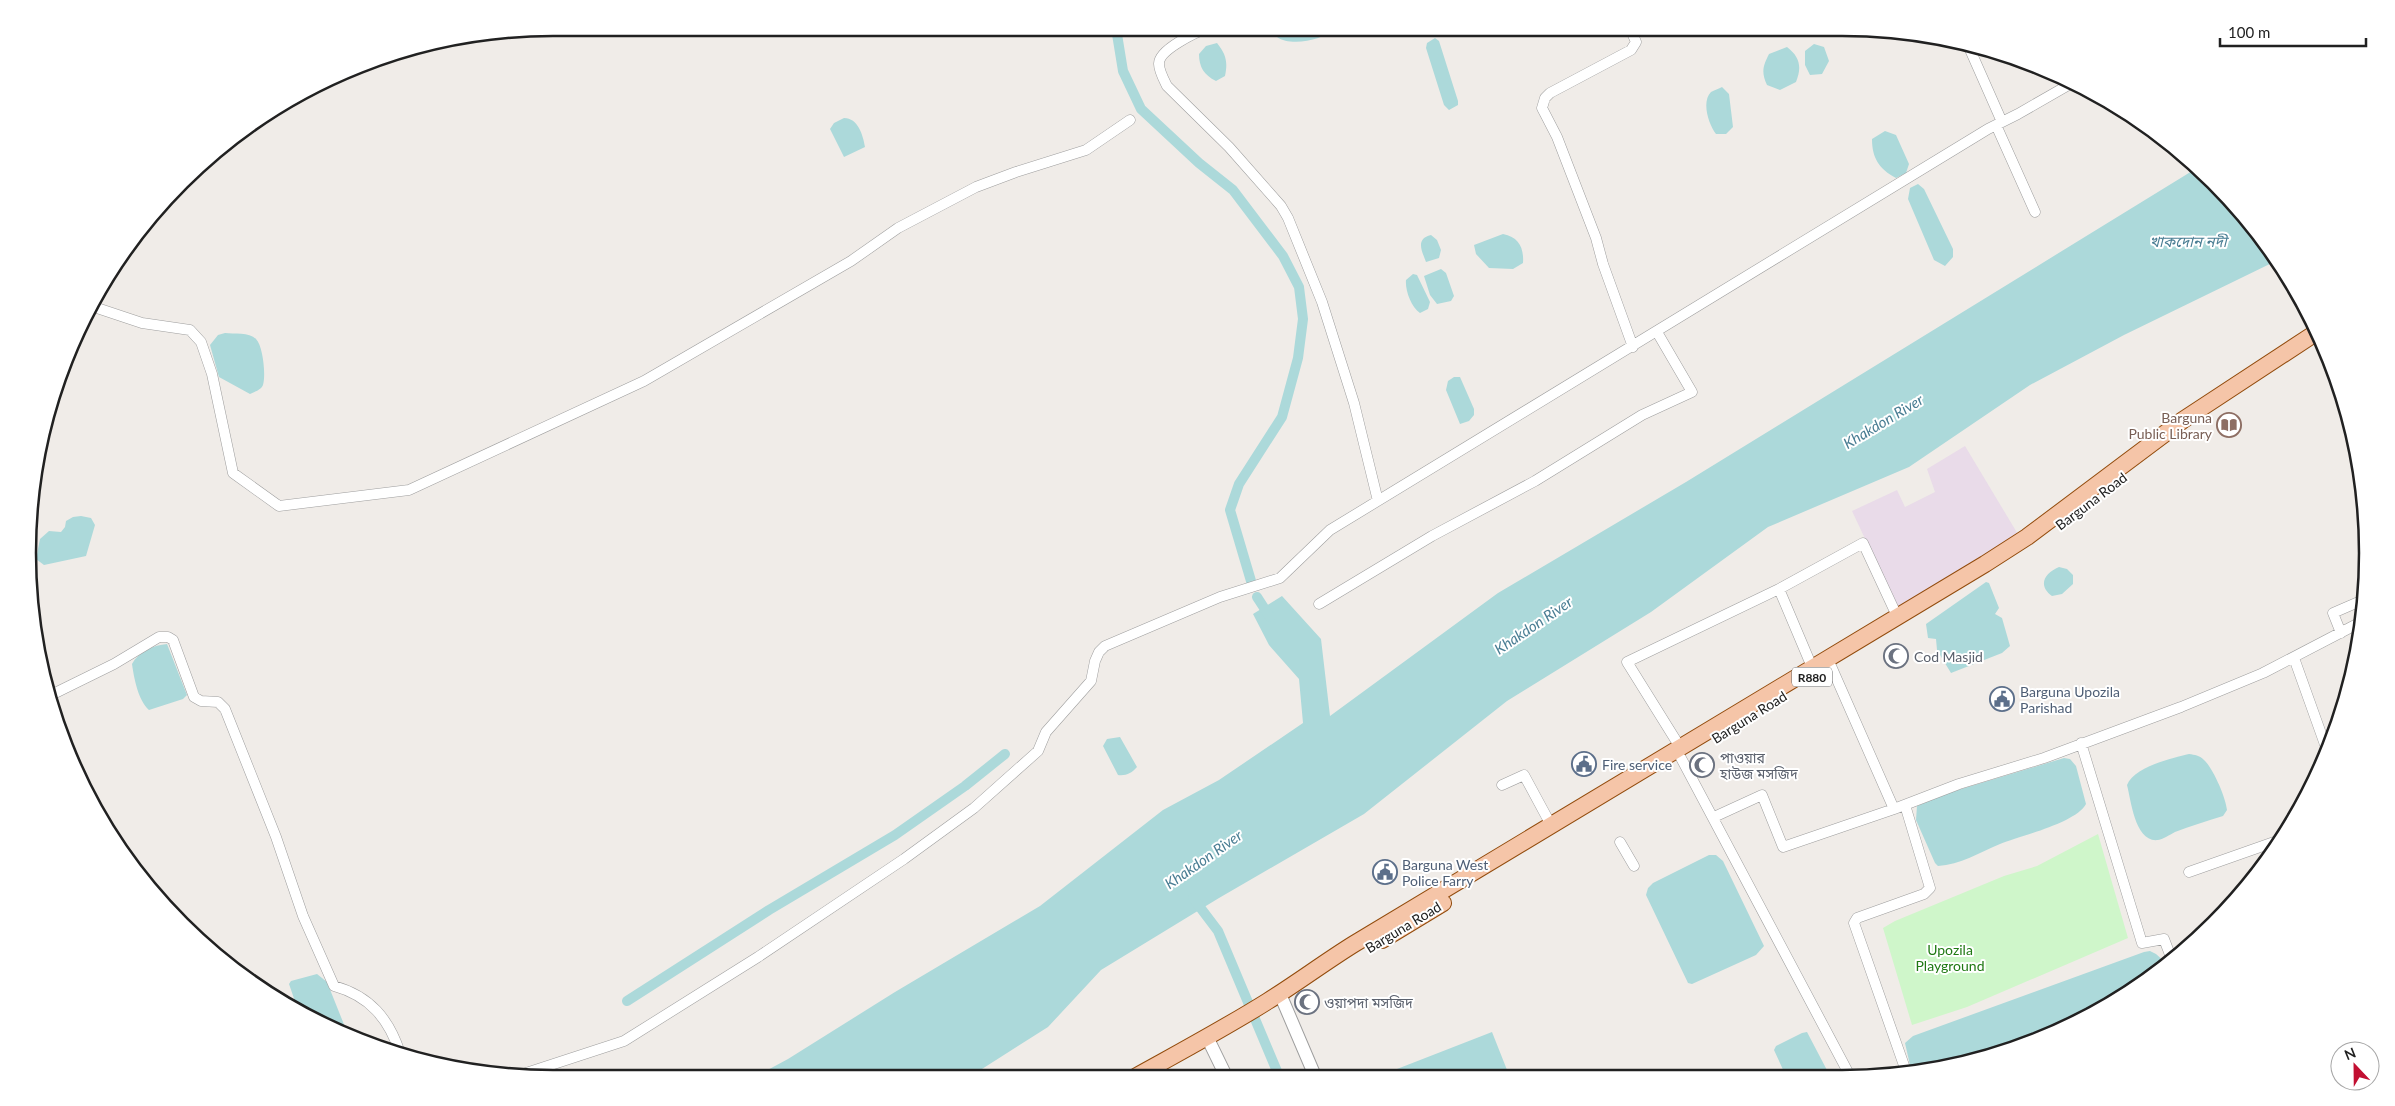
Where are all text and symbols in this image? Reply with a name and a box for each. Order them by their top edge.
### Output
scale bar [2220,15,2366,47]
text: 100 m [2228,23,2270,41]
water label: খাকদোন নদী [2149,232,2230,250]
water label: Khakdon River [1840,390,1927,452]
place label: Barguna Public Library [2128,409,2213,442]
library icon: Barguna Public Library [2216,412,2242,438]
street label: Barguna Road [2052,469,2130,533]
water label: Khakdon River [1491,592,1576,658]
mosque icon: Cod Masjid [1883,643,1909,669]
place label: Cod Masjid [1914,648,1983,665]
road number: R880 [1792,668,1832,686]
place label: Barguna Upozila Parishad [2020,683,2120,716]
public building icon: Barguna Upozila Parishad [1989,686,2015,712]
street label: Barguna Road [1708,687,1790,747]
place label: পাওয়ার হাউজ মসজিদ [1719,749,1798,782]
public building icon: Fire service [1571,751,1597,777]
mosque icon: পাওয়ার হাউজ মসজিদ [1689,752,1715,778]
place label: Fire service [1602,756,1672,773]
water label: Khakdon River [1161,825,1246,892]
place label: Barguna West Police Farry [1402,856,1488,889]
public building icon: Barguna West Police Farry [1372,859,1398,885]
street label: Barguna Road [1362,898,1444,956]
park label: Upozila Playground [1915,941,1985,974]
mosque icon: ওয়াপদা মসজিদ [1294,989,1320,1015]
place label: ওয়াপদা মসজিদ [1324,994,1413,1011]
north arrow [2330,1041,2380,1091]
text: N [2342,1044,2358,1063]

